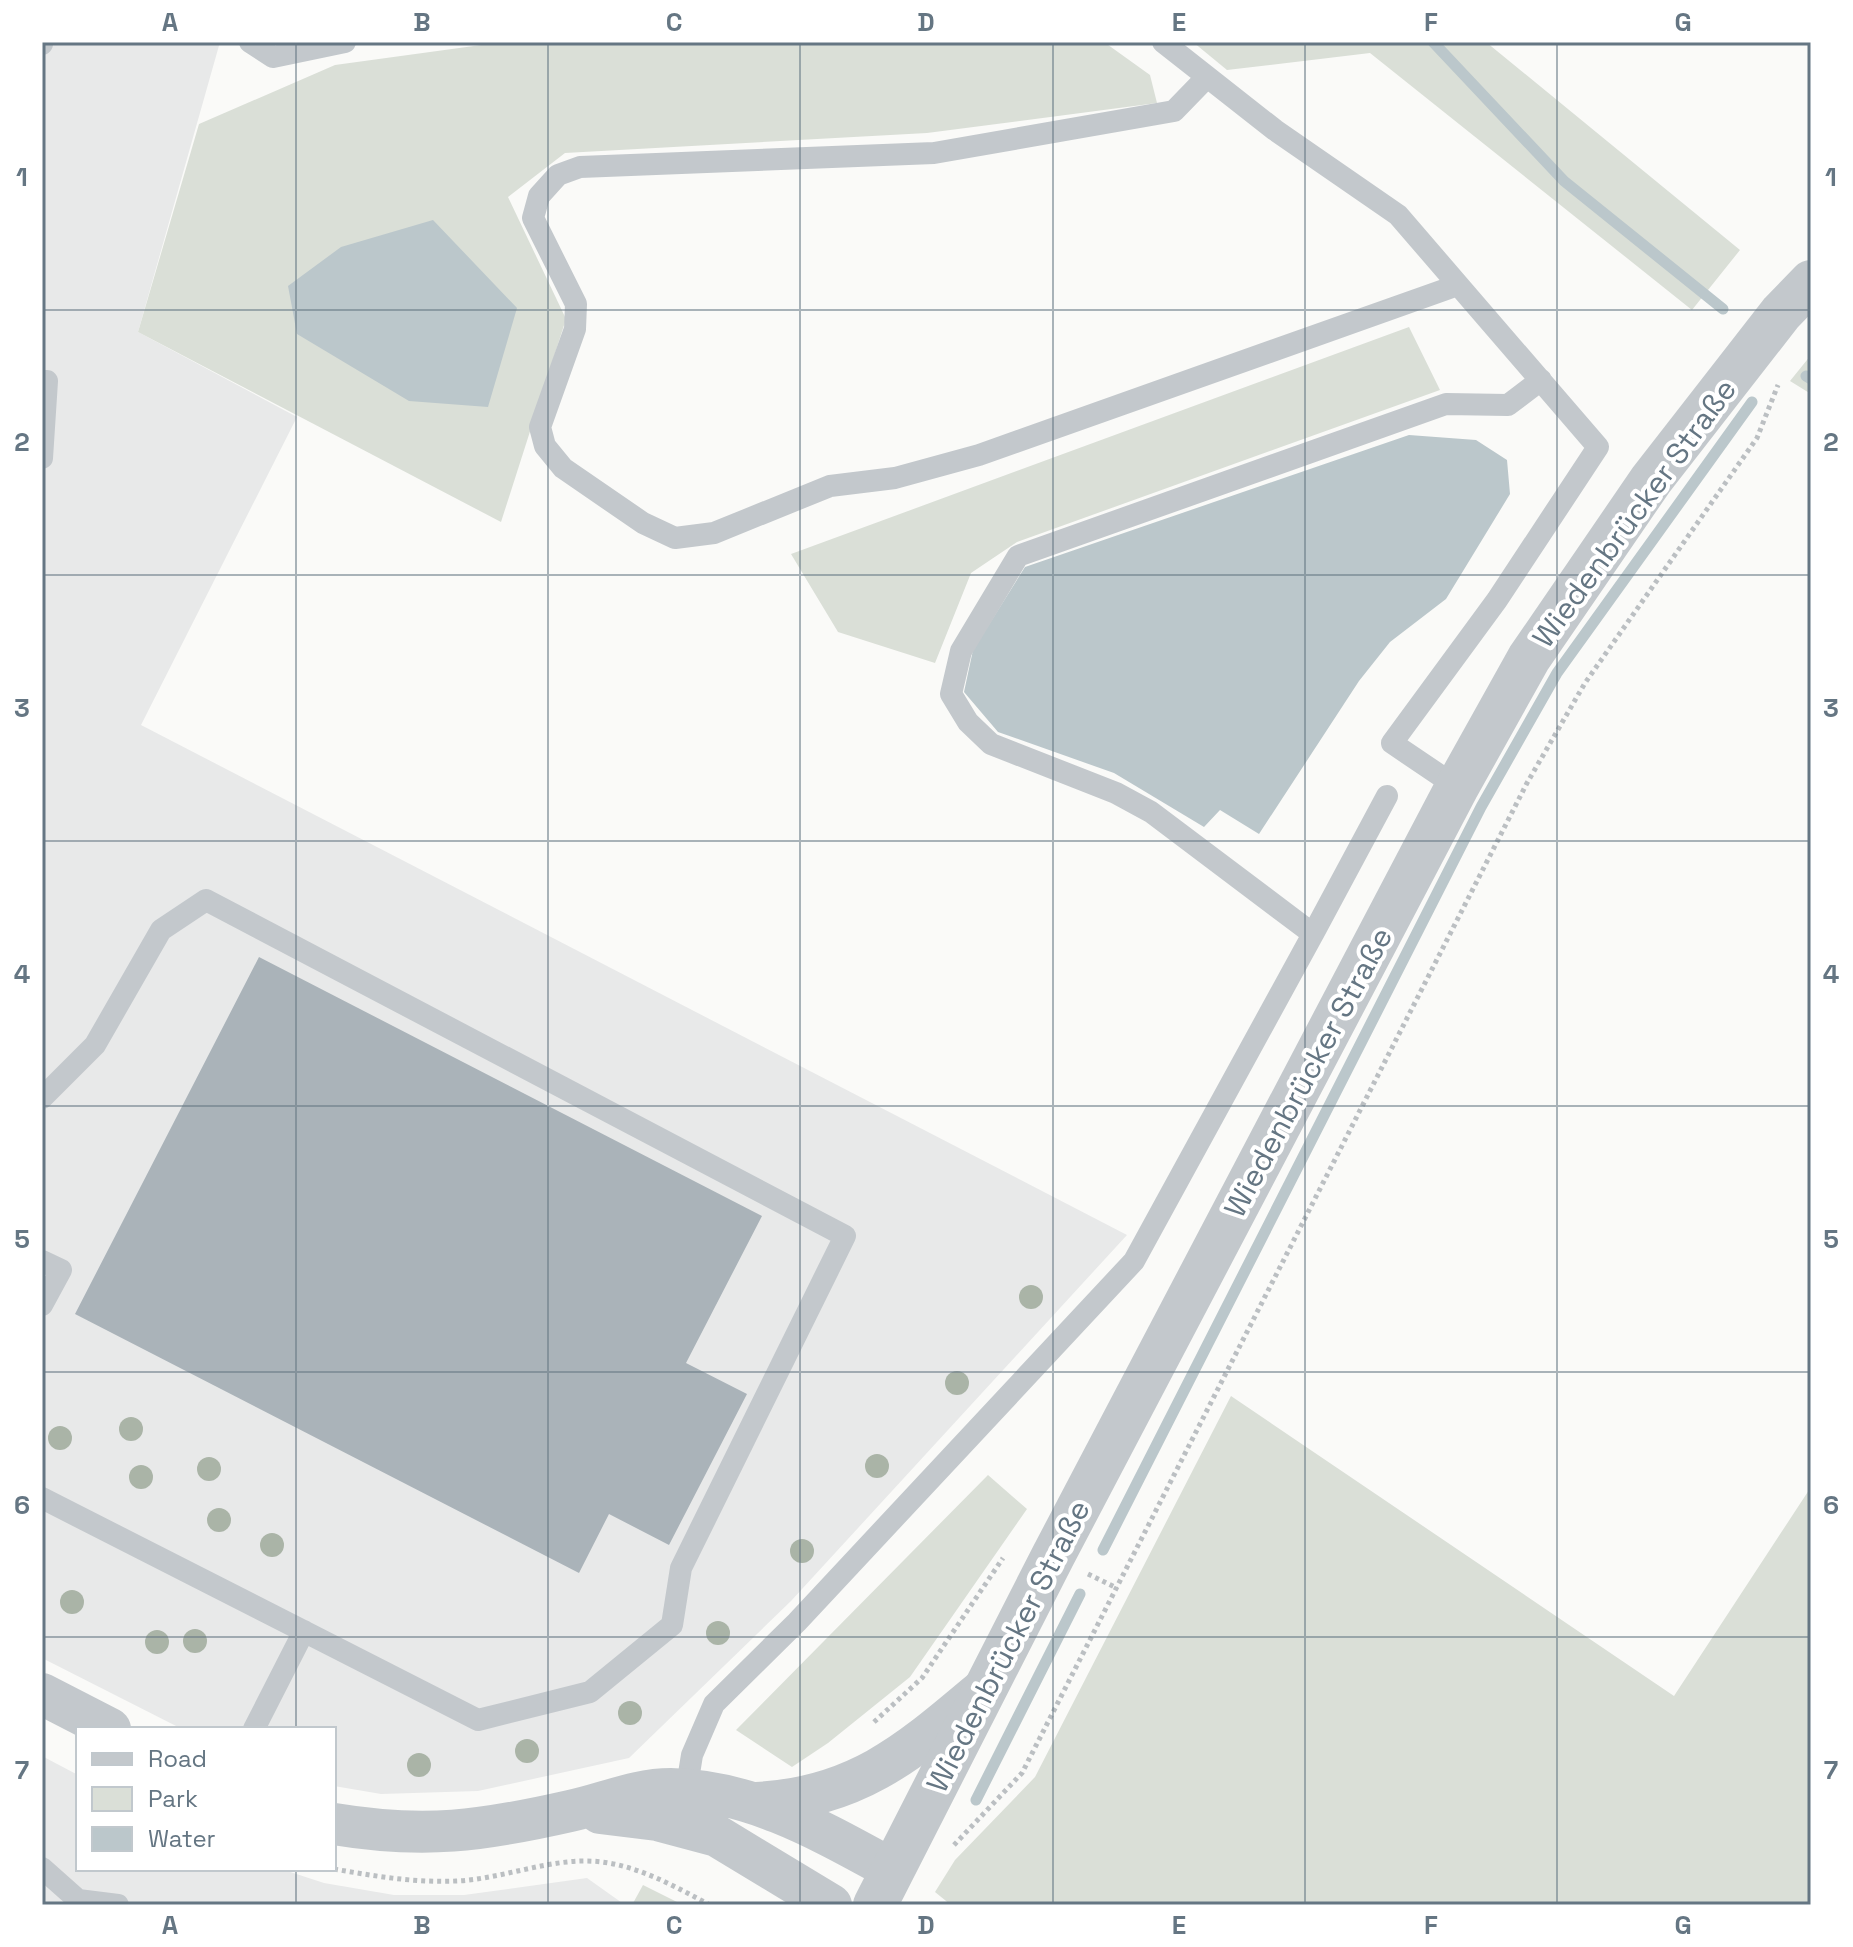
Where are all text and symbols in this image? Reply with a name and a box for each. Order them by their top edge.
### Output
text: A [162,5,179,39]
text: B [413,5,431,39]
text: C [666,5,682,39]
text: D [917,5,935,39]
text: E [1172,5,1186,39]
text: F [1424,5,1438,39]
text: G [1674,5,1692,39]
text: 1 [16,160,28,194]
text: 1 [1825,160,1837,194]
street label: Wiedenbrücker Straße [1523,371,1745,655]
text: 2 [14,425,30,459]
text: 2 [1823,425,1839,459]
text: 3 [14,691,30,725]
text: 3 [1823,691,1839,725]
street label: Wiedenbrücker Straße [1215,920,1401,1224]
text: 4 [14,957,30,991]
text: 4 [1823,957,1839,991]
text: 5 [14,1222,30,1256]
text: 5 [1823,1222,1839,1256]
text: 6 [14,1488,30,1522]
text: 6 [1823,1488,1839,1522]
street label: Wiedenbrücker Straße [917,1493,1099,1799]
legend [76,1727,336,1871]
text: Road [148,1743,207,1774]
text: 7 [15,1753,29,1787]
text: 7 [1824,1753,1838,1787]
text: Park [148,1783,198,1814]
text: Water [148,1823,216,1854]
text: A [162,1908,179,1942]
text: B [413,1908,431,1942]
text: C [666,1908,682,1942]
text: D [917,1908,935,1942]
text: E [1172,1908,1186,1942]
text: F [1424,1908,1438,1942]
text: G [1674,1908,1692,1942]

